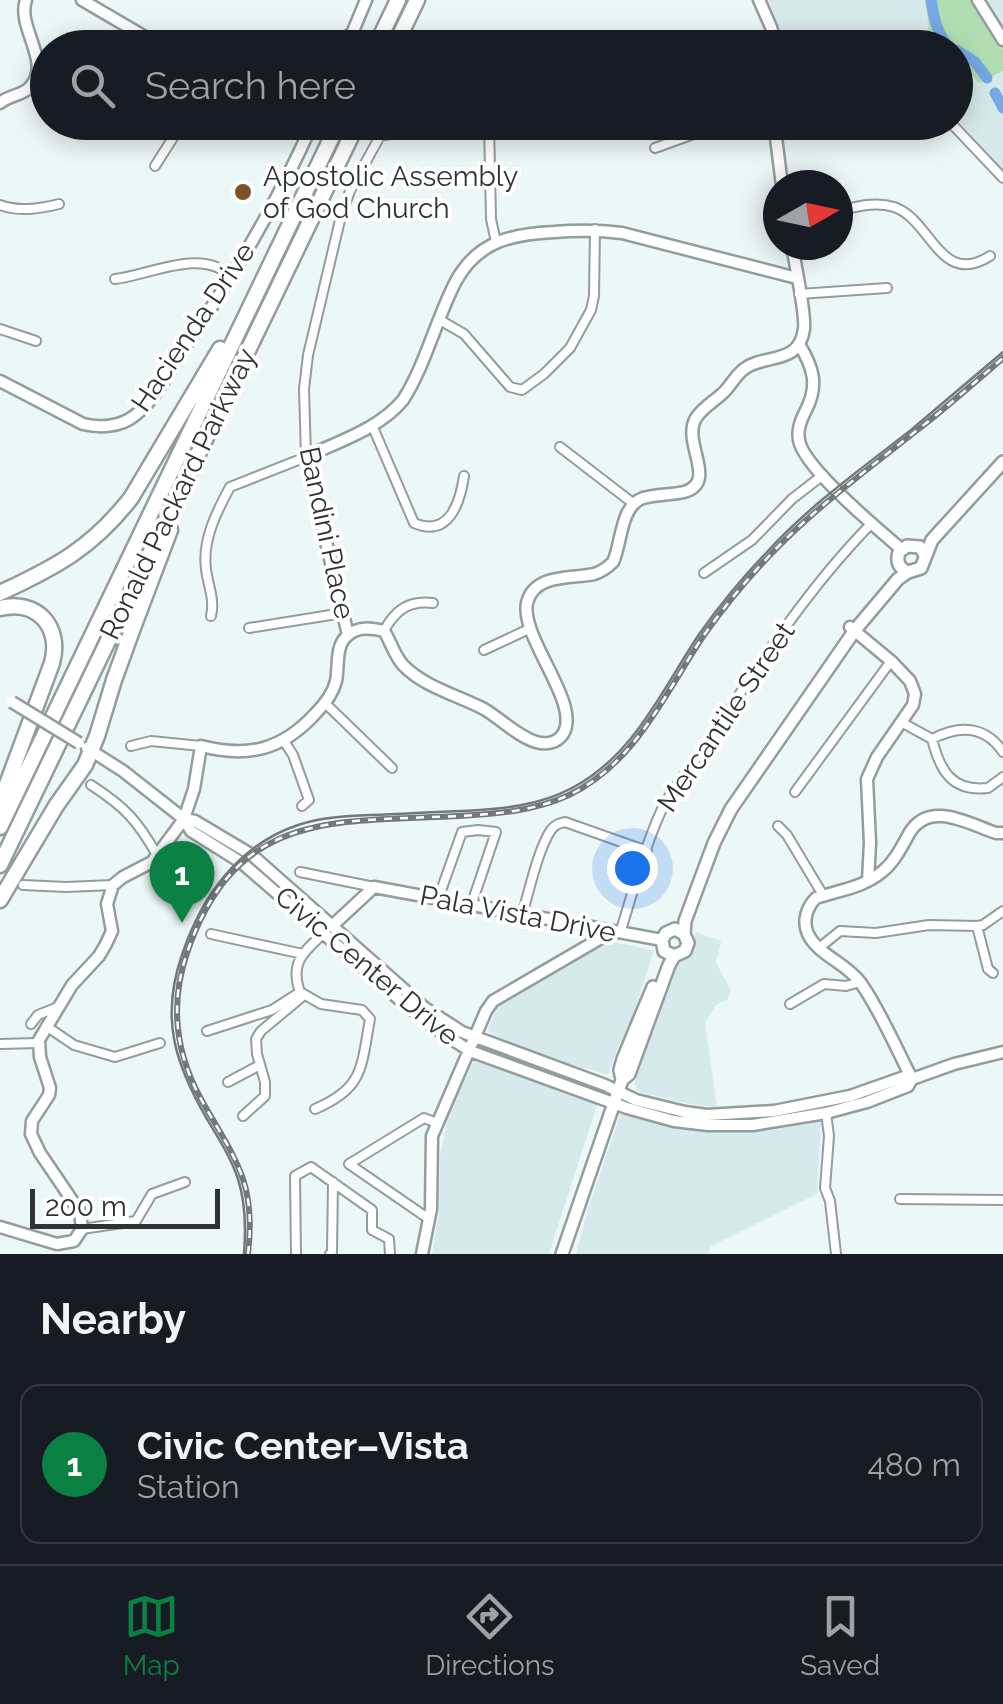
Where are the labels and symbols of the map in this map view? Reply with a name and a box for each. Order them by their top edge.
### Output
place label: Apostolic Assembly of God Church [263,160,518,225]
north arrow [763,170,853,260]
marker: Apostolic Assembly of God Church [232,181,254,203]
street label: Hacienda Drive [124,236,262,418]
street label: Ronald Packard Parkway [93,343,263,645]
street label: Bandini Place [293,444,361,622]
street label: Mercantile Street [650,616,802,818]
pin: 1 [150,840,214,923]
your location [607,843,658,894]
street label: Pala Vista Drive [417,879,619,949]
street label: Civic Center Drive [269,880,465,1052]
scale bar [30,1184,220,1228]

